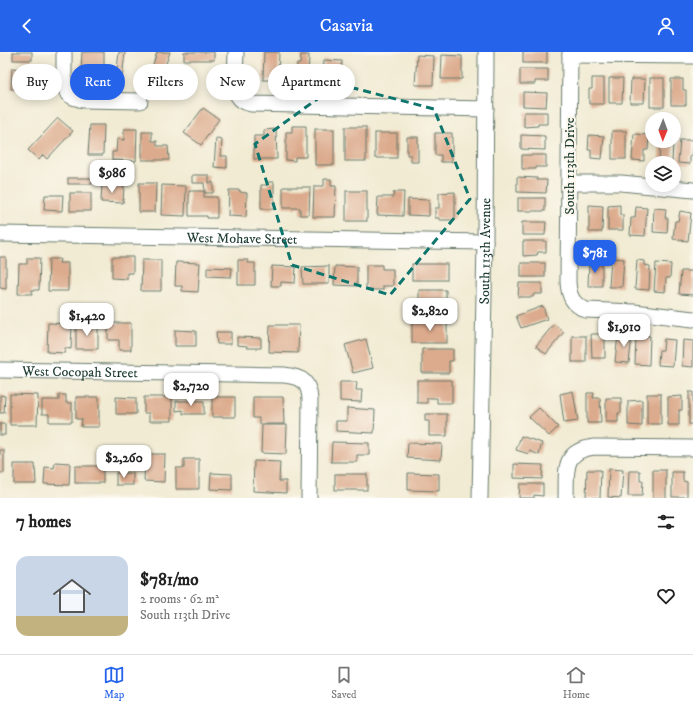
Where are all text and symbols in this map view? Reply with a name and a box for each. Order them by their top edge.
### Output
icon: back [16,15,38,37]
text: Casavia [320,15,373,37]
icon: person [655,15,677,37]
chip: Buy [12,64,62,100]
chip: Rent [70,64,125,100]
chip: Filters [133,64,198,100]
chip: New [206,64,260,100]
chip: Apartment [268,64,355,100]
north arrow [645,112,681,148]
map controls [645,112,681,192]
street label: South 113th Drive [561,117,579,215]
button: layers [645,156,681,192]
pin: $986 [88,160,136,194]
text: $986 [99,165,125,181]
street label: South 113th Avenue [476,198,495,304]
street label: West Mohave Street [185,229,298,249]
pin: $781 [571,240,619,274]
text: $781 [582,245,608,261]
pin: $2,820 [397,298,463,332]
pin: $1,420 [54,303,120,337]
text: $2,820 [411,303,449,319]
text: $1,420 [69,308,105,324]
pin: $1,910 [591,314,657,348]
text: $1,910 [607,319,641,335]
street label: West Cocopah Street [21,362,138,382]
pin: $2,720 [158,373,224,407]
text: $2,720 [173,378,209,394]
pin: $2,260 [91,445,157,479]
text: $2,260 [105,450,143,466]
text: 7 homes [16,511,71,533]
icon: filters [655,511,677,533]
text: $781/mo [140,569,199,591]
icon: home [48,572,96,620]
icon: heart [655,585,677,607]
text: 2 rooms · 62 m² [140,591,219,607]
text: South 113th Drive [140,607,230,623]
tab: Map [103,664,125,702]
tab: Saved [331,664,357,702]
tab: Home [563,664,590,702]

